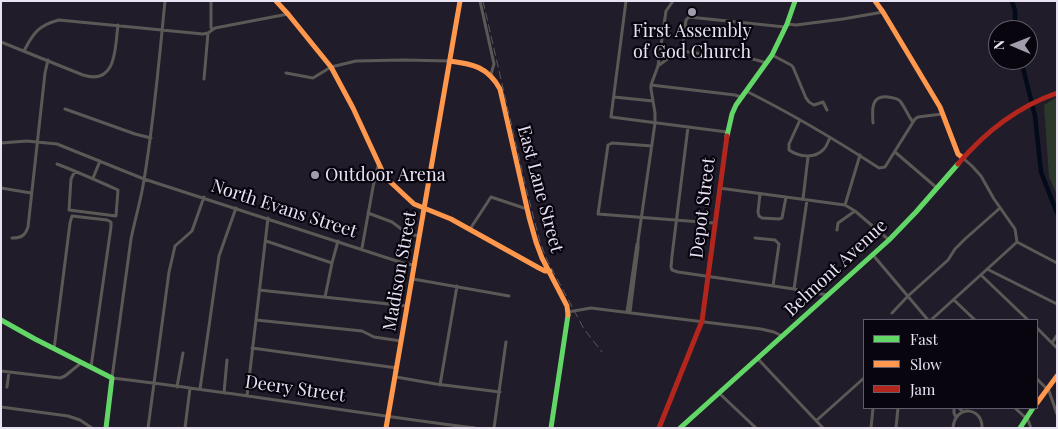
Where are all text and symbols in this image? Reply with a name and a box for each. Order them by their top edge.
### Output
marker: First Assembly of God Church [686,6,698,18]
place label: First Assembly of God Church [632,20,752,62]
north arrow [988,20,1038,70]
text: N [989,40,1008,50]
street label: East Lane Street [513,123,567,255]
street label: Depot Street [686,156,720,260]
place label: Outdoor Arena [325,164,446,186]
marker: Outdoor Arena [309,169,321,181]
street label: North Evans Street [208,175,360,243]
street label: Madison Street [379,209,421,333]
street label: Belmont Avenue [780,215,892,321]
legend [863,319,1038,409]
text: Fast [910,329,938,349]
text: Slow [910,354,942,374]
street label: Deery Street [243,371,347,407]
text: Jam [910,379,935,399]

